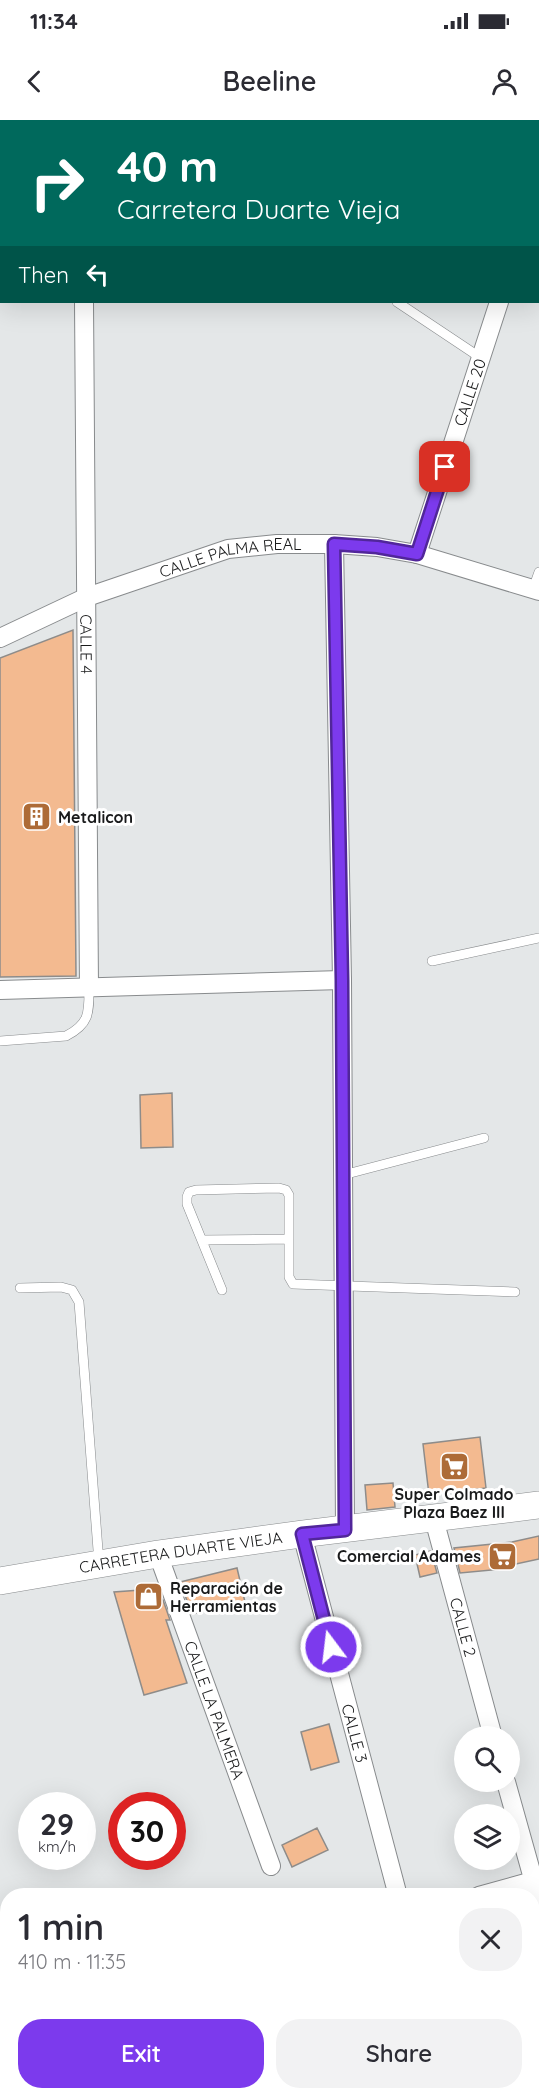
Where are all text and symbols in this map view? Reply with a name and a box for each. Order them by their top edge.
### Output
text: 11:34 [30,7,78,35]
text: Beeline [223,64,316,98]
icon: back [18,65,51,98]
icon: person [488,65,521,98]
text: 40 m [117,140,218,193]
icon: right [18,144,96,222]
text: Carretera Duarte Vieja [117,192,400,226]
icon: left [81,258,114,291]
text: Then [18,261,69,289]
street label: CALLE 20 [449,356,490,429]
pin [419,441,470,492]
icon: arrive [428,450,461,483]
street label: CALLE PALMA REAL [157,534,302,582]
street label: CALLE 4 [76,614,97,674]
building icon: Metalicon [21,801,53,833]
place label: Metalicon [58,807,133,827]
supermarket icon: Super Colmado Plaza Baez III [438,1450,470,1482]
place label: Super Colmado Plaza Baez III [394,1484,514,1522]
street label: CARRETERA DUARTE VIEJA [78,1527,284,1577]
supermarket icon: Comercial Adames [486,1540,518,1572]
place label: Comercial Adames [337,1546,481,1566]
place label: Reparación de Herramientas [170,1578,283,1616]
shop icon: Reparación de Herramientas [133,1581,165,1613]
street label: CALLE 2 [446,1595,481,1659]
position arrow [299,1615,363,1679]
street label: CALLE LA PALMERA [180,1638,249,1782]
street label: CALLE 3 [337,1702,372,1765]
map controls [454,1726,520,1870]
button: search [454,1726,520,1792]
speed limit sign: 30 [108,1792,186,1870]
button: layers [454,1804,520,1870]
text: 29 [40,1805,74,1843]
text: km/h [38,1837,76,1856]
text: 1 min [18,1904,104,1949]
button: close [459,1908,522,1971]
text: 410 m · 11:35 [18,1949,126,1974]
button: Exit [18,2019,264,2088]
button: Share [276,2019,522,2088]

